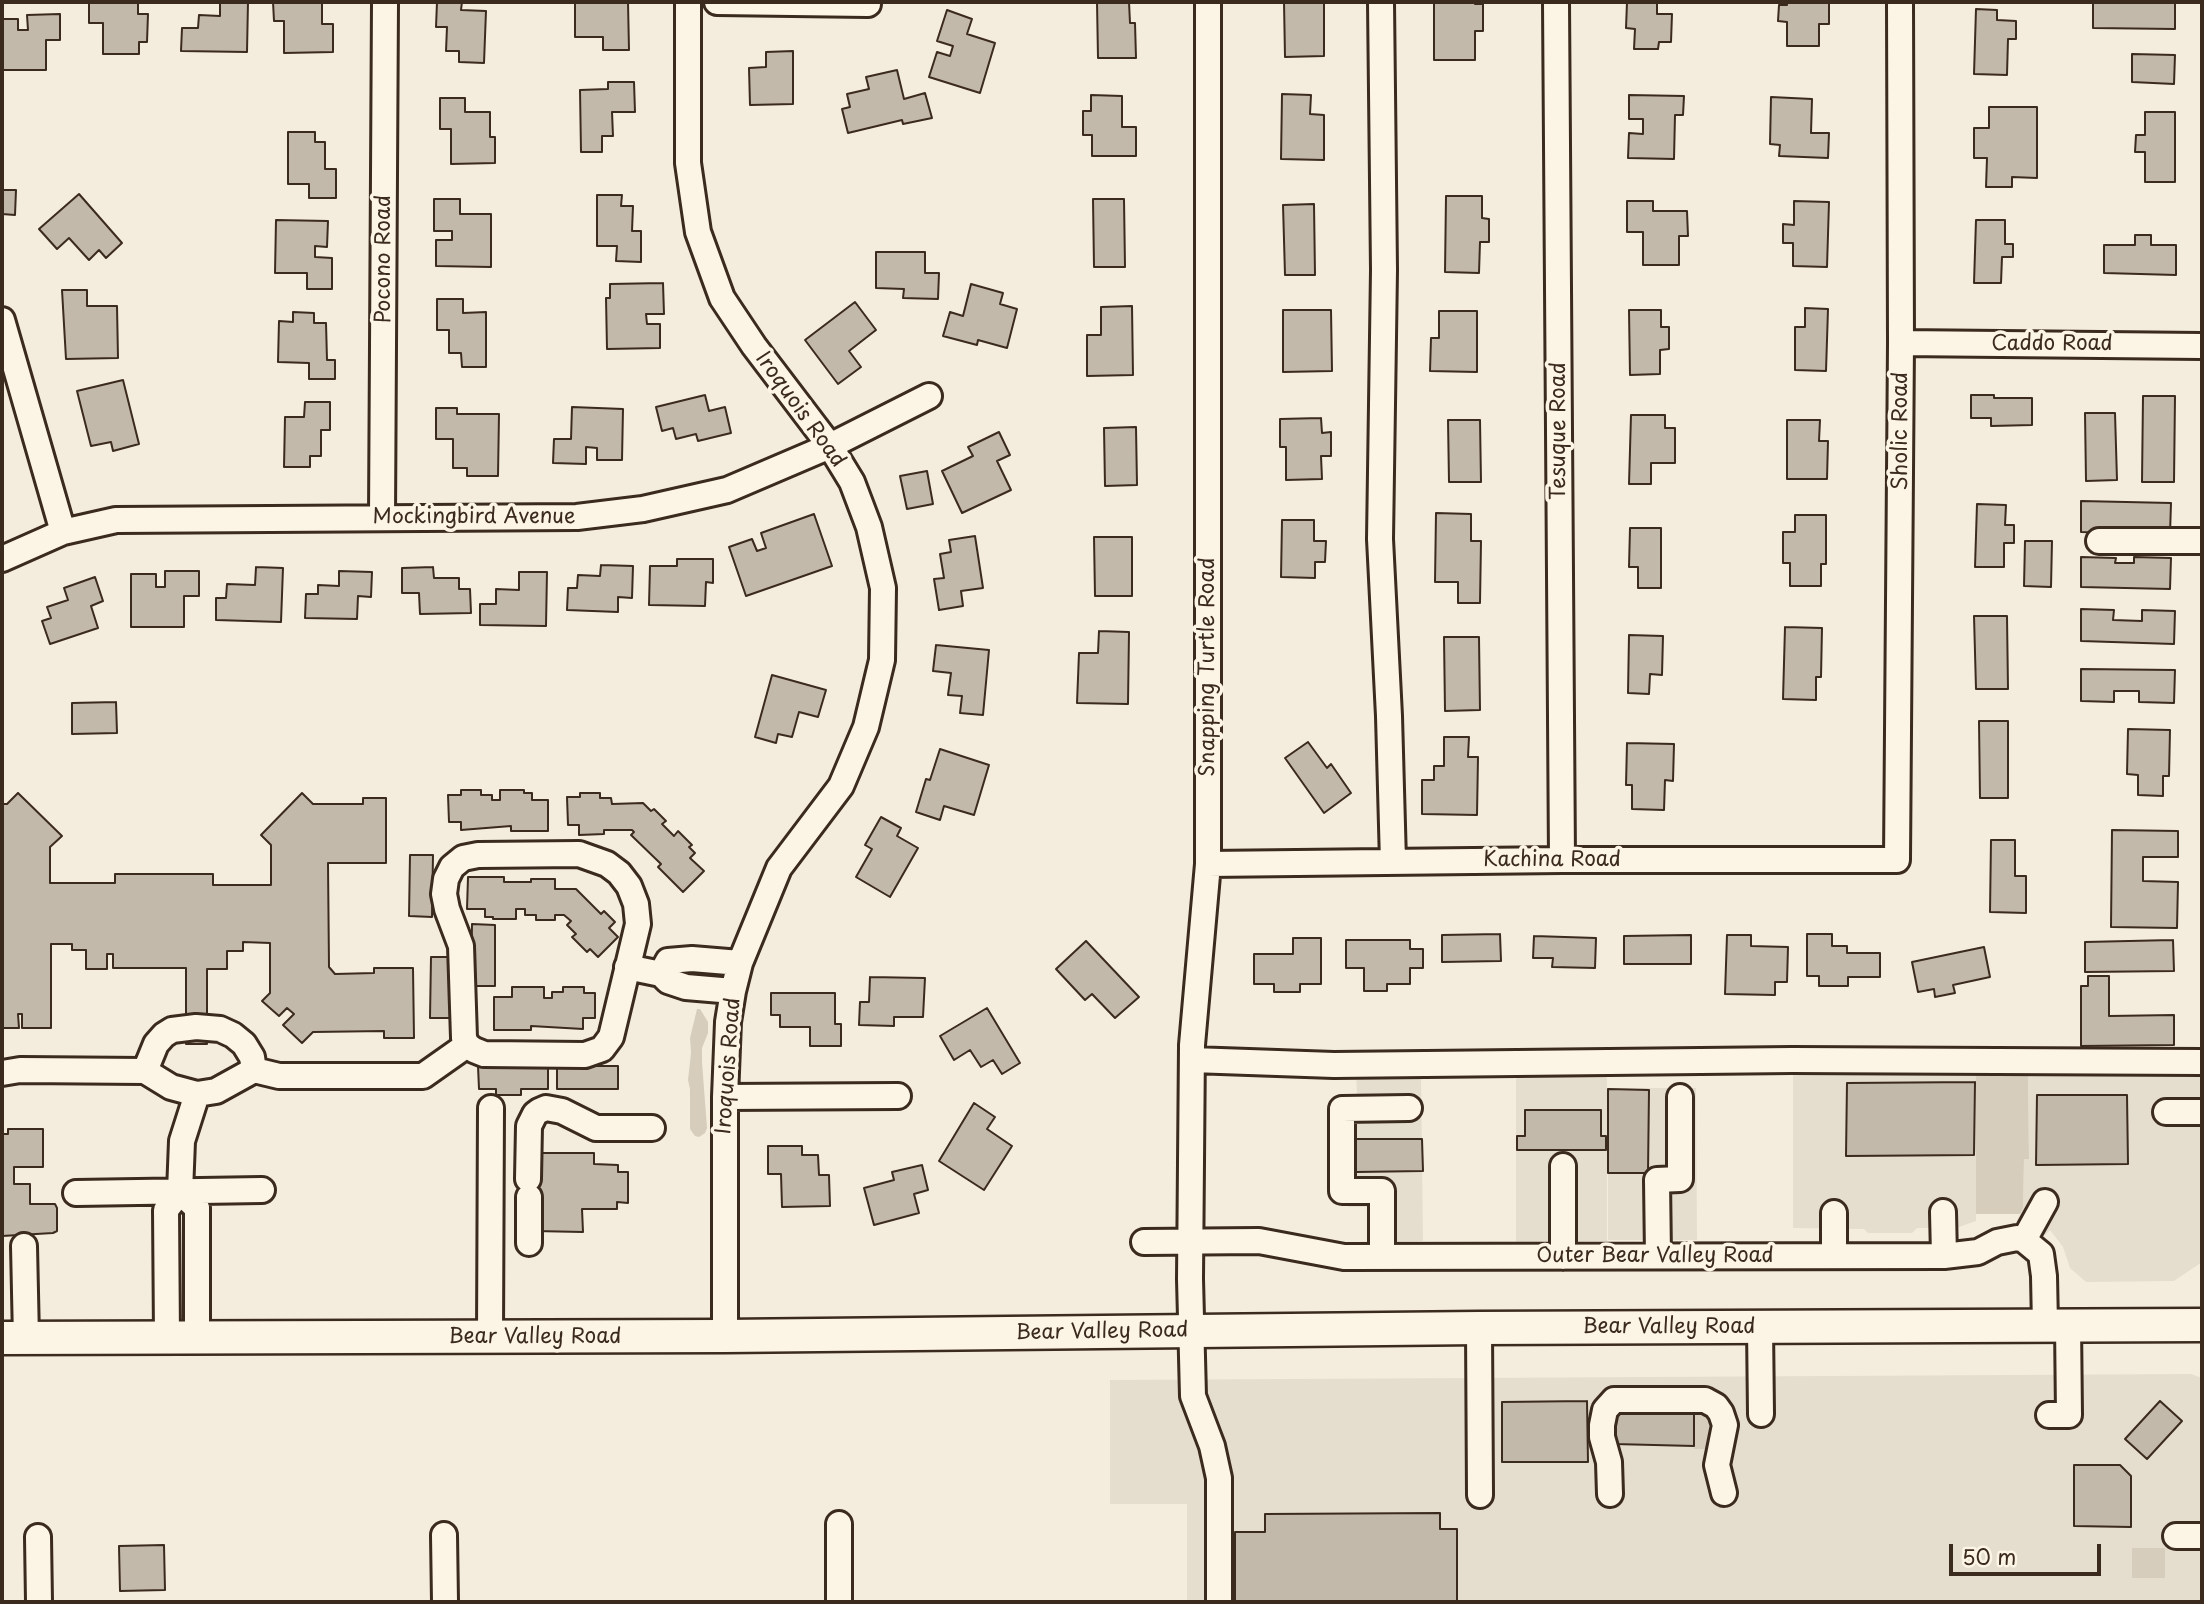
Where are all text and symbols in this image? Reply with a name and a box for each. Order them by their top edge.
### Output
street label: Pocono Road [371,195,397,323]
street label: Caddo Road [1991,331,2113,357]
street label: Iroquois Road [750,347,850,473]
street label: Tesuque Road [1546,362,1572,500]
street label: Sholic Road [1888,372,1914,490]
street label: Mockingbird Avenue [373,504,575,530]
street label: Snapping Turtle Road [1195,557,1221,777]
street label: Kachina Road [1483,847,1621,873]
street label: Iroquois Road [712,997,746,1135]
street label: Outer Bear Valley Road [1536,1243,1774,1269]
street label: Bear Valley Road [1583,1314,1755,1340]
street label: Bear Valley Road [1015,1318,1189,1346]
street label: Bear Valley Road [449,1324,621,1350]
scale bar [1952,1530,2104,1574]
text: 50 m [1962,1540,2016,1572]

